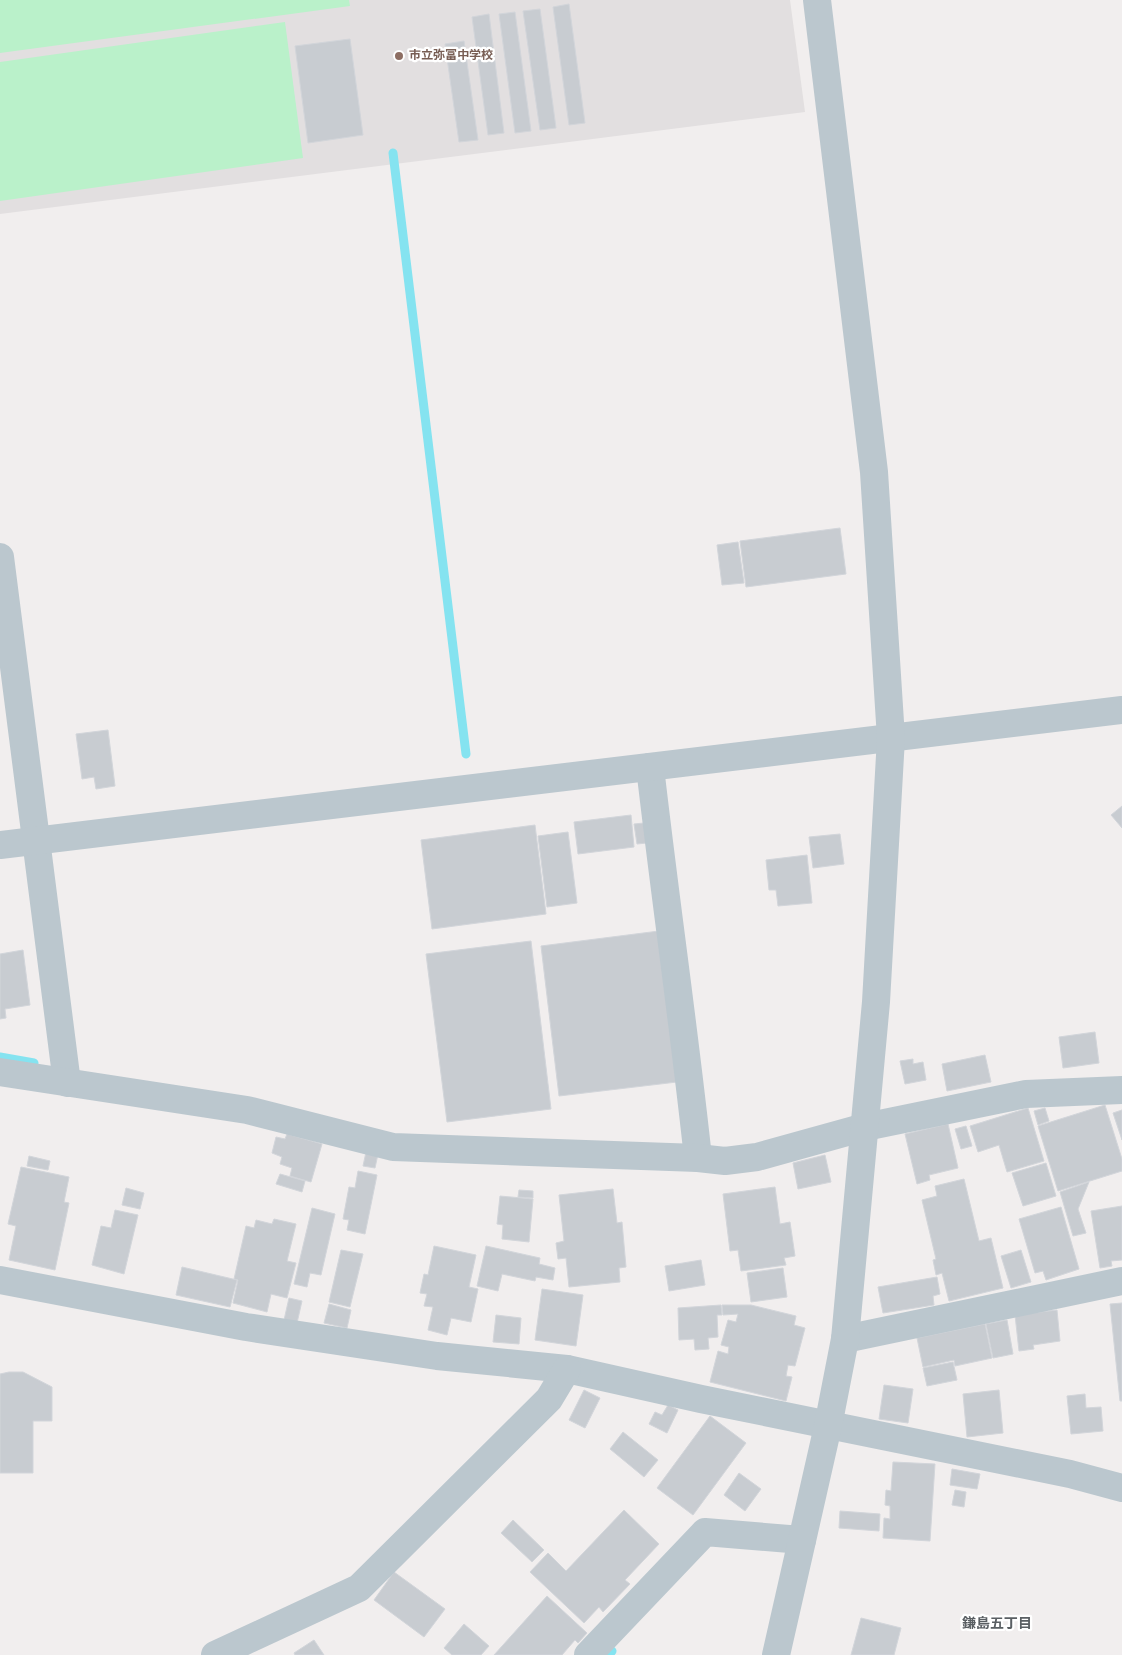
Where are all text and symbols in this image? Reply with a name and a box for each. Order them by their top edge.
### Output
place label: 市立弥冨中学校 [409,48,493,64]
marker: 市立弥冨中学校 [393,50,405,62]
district label: 鎌島五丁目 [962,1616,1032,1633]

